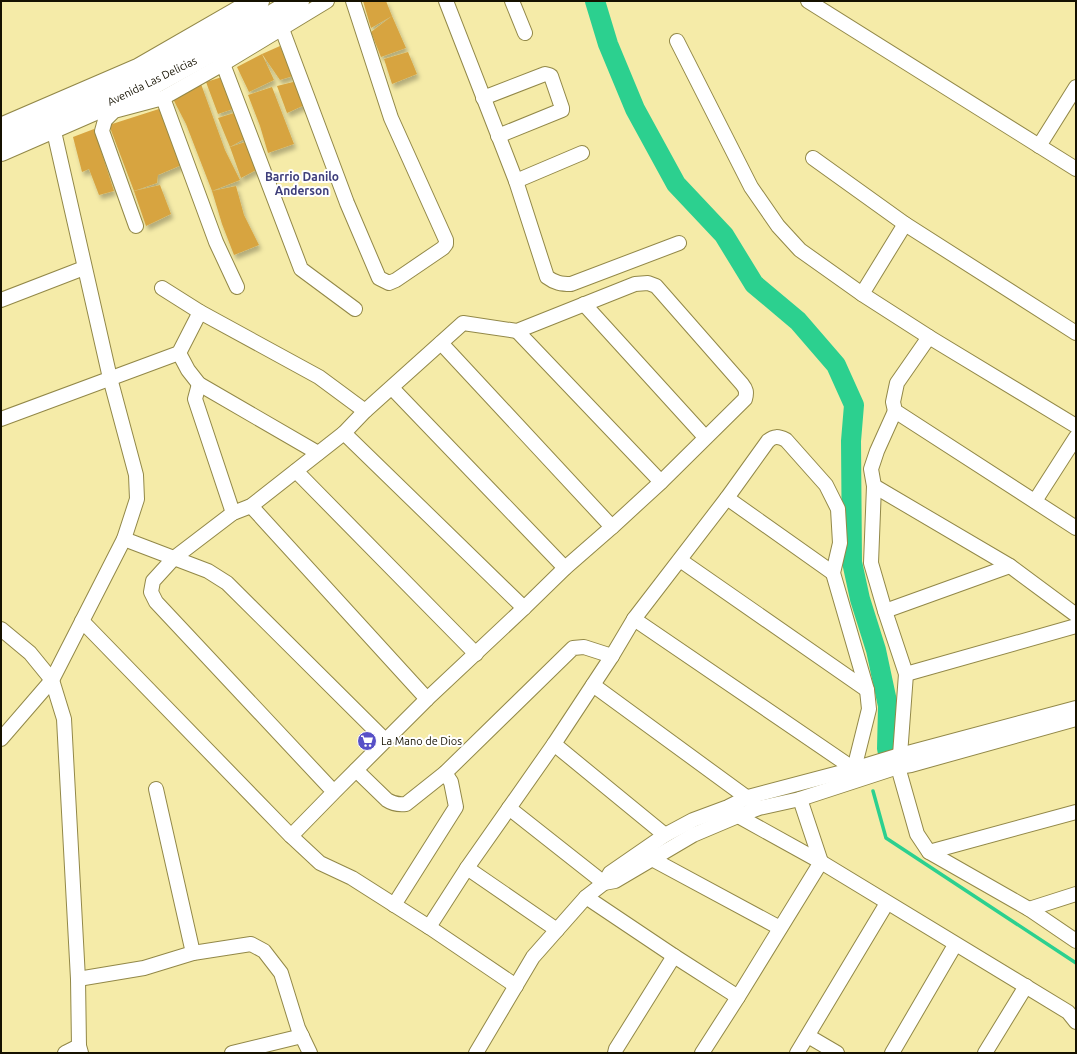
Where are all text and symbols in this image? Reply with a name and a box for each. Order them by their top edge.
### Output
street label: Avenida Las Delicias [105,54,199,108]
district label: Barrio Danilo Anderson [265,170,339,197]
supermarket icon: La Mano de Dios [356,730,378,752]
place label: La Mano de Dios [381,735,462,747]

